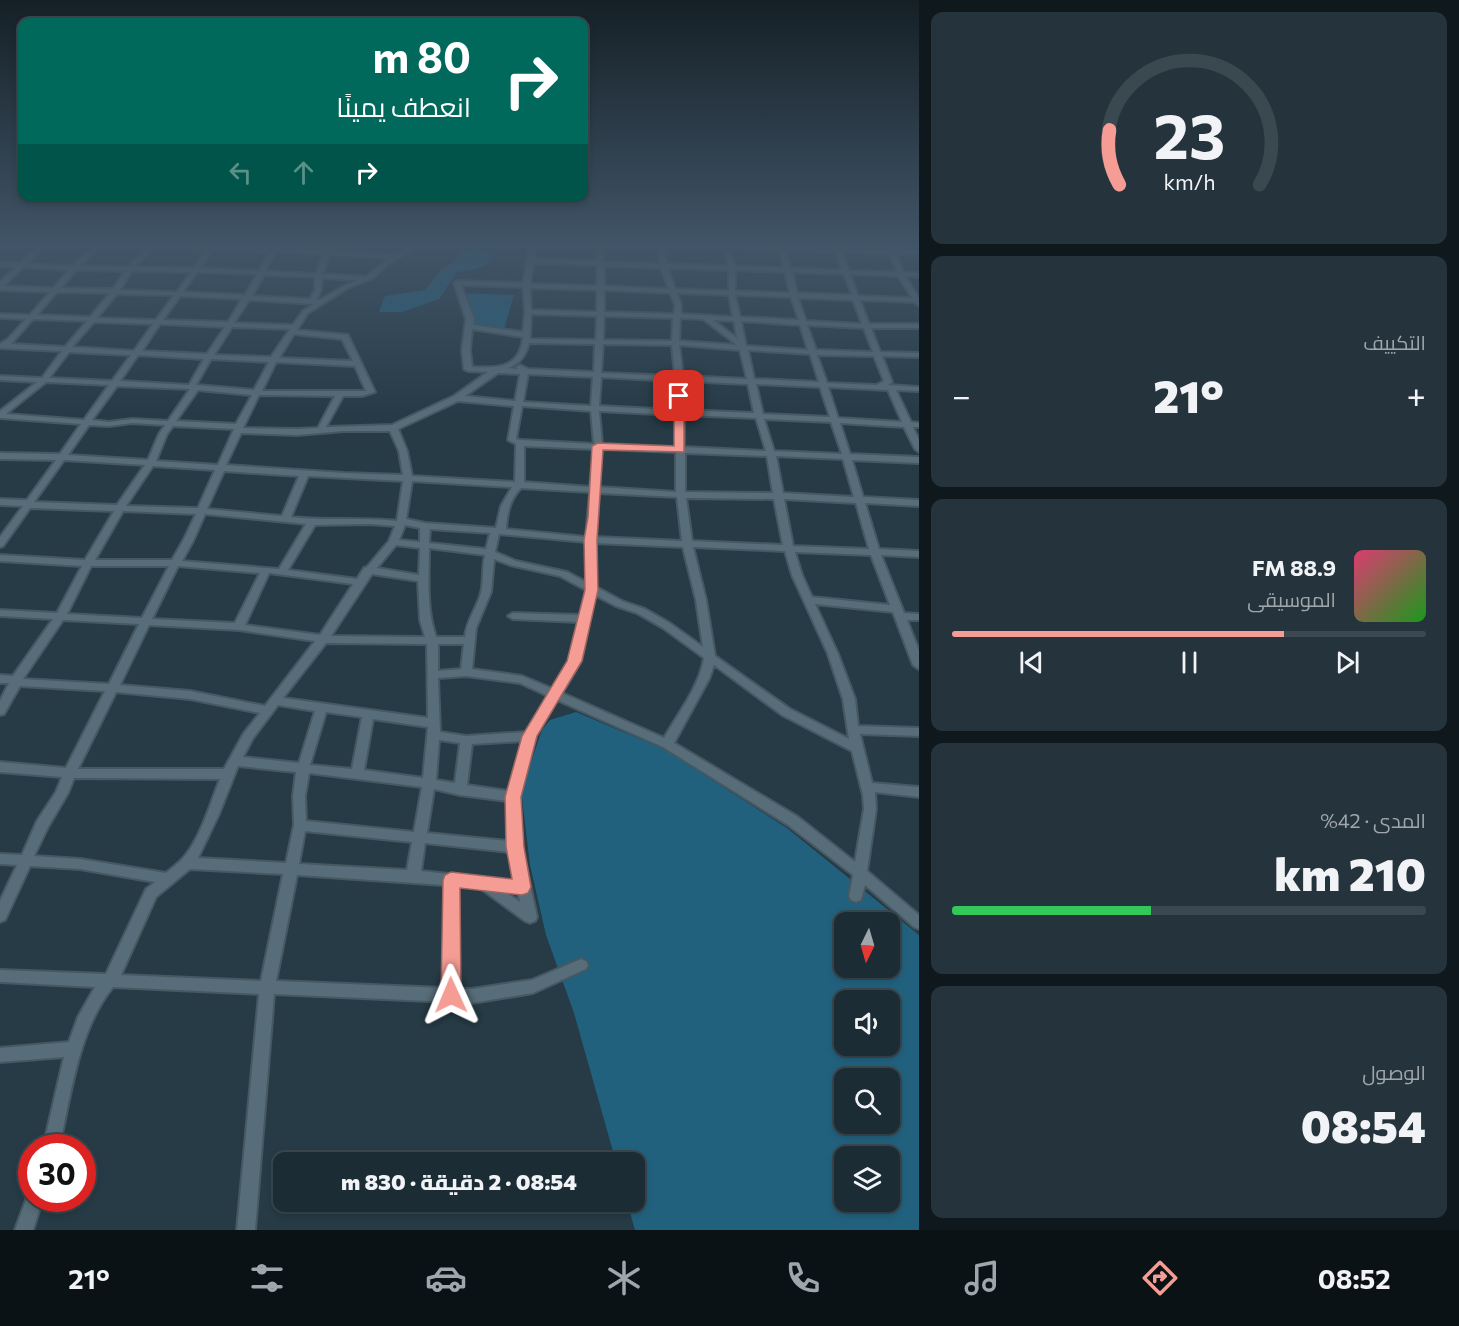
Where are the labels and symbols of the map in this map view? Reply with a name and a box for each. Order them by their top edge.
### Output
pin [653,370,704,421]
north arrow [834,912,900,978]
position arrow [419,963,483,1027]
speed limit sign: 30 [18,1134,96,1212]

